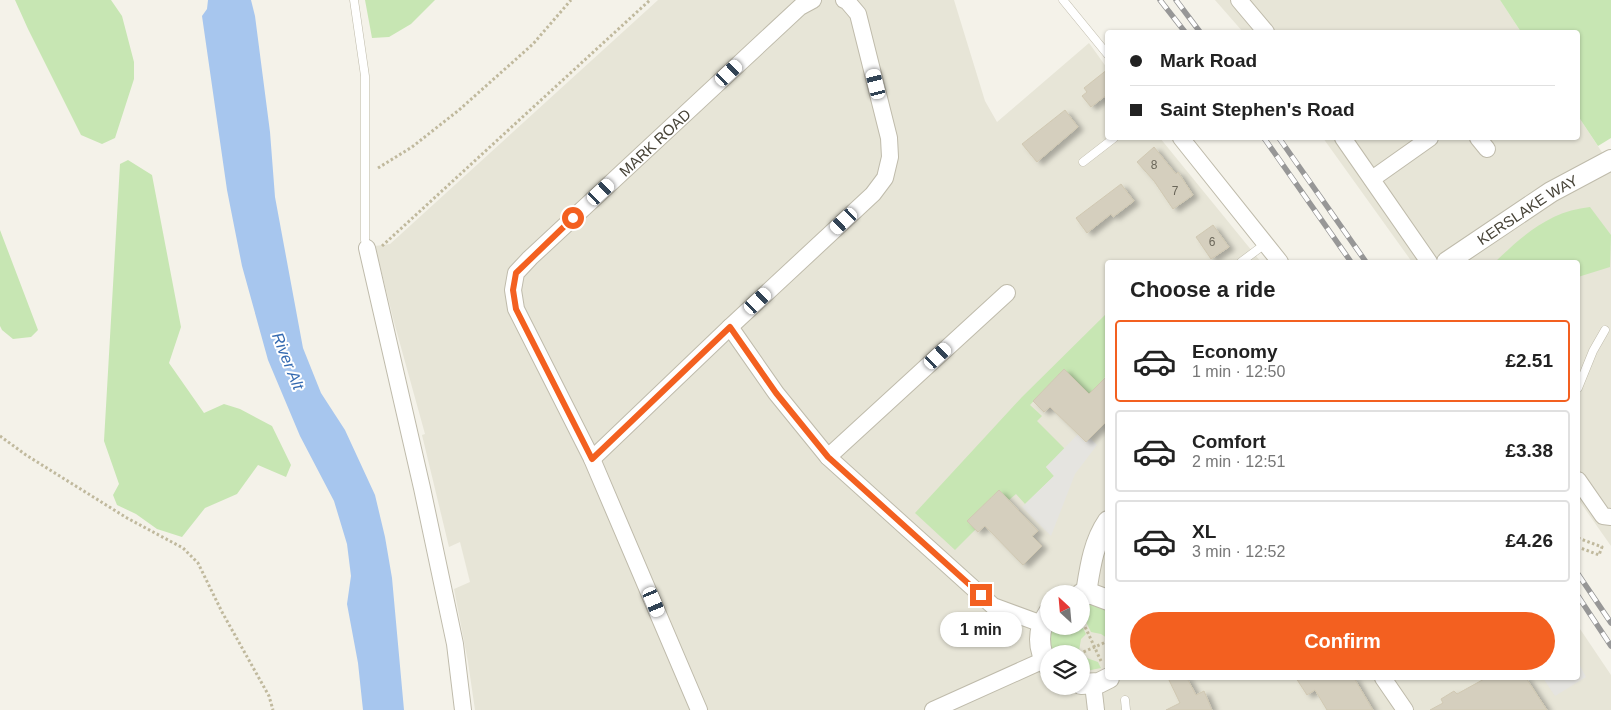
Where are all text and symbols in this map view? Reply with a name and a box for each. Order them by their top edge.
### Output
text: Mark Road [1160,50,1257,71]
car [712,57,745,89]
car [865,68,886,100]
text: Saint Stephen's Road [1160,99,1355,120]
street label: MARK ROAD [615,105,694,179]
house number: 8 [1151,158,1158,172]
street label: KERSLAKE WAY [1474,171,1580,248]
car [584,176,617,208]
house number: 7 [1172,184,1179,198]
car [827,205,860,237]
route start [562,207,584,229]
house number: 6 [1209,235,1216,249]
text: Choose a ride [1130,277,1275,302]
car [741,285,774,317]
water label: River Alt [269,330,307,392]
icon: car [1132,339,1177,384]
car [921,340,954,372]
text: Economy [1192,341,1278,362]
text: £2.51 [1505,350,1553,371]
text: 1 min · 12:50 [1192,363,1285,380]
icon: car [1132,429,1177,474]
text: Comfort [1192,431,1266,452]
text: £3.38 [1505,440,1553,461]
text: 2 min · 12:51 [1192,453,1285,470]
icon: car [1132,519,1177,564]
text: XL [1192,521,1216,542]
text: £4.26 [1505,530,1553,551]
text: 3 min · 12:52 [1192,543,1285,560]
route end [970,584,992,606]
car [641,585,666,619]
north arrow [1040,585,1090,635]
map controls [1040,585,1090,695]
callout: 1 min [940,612,1022,648]
button: Confirm [1130,612,1555,670]
text: 1 min [960,621,1002,638]
button: layers [1040,645,1090,695]

